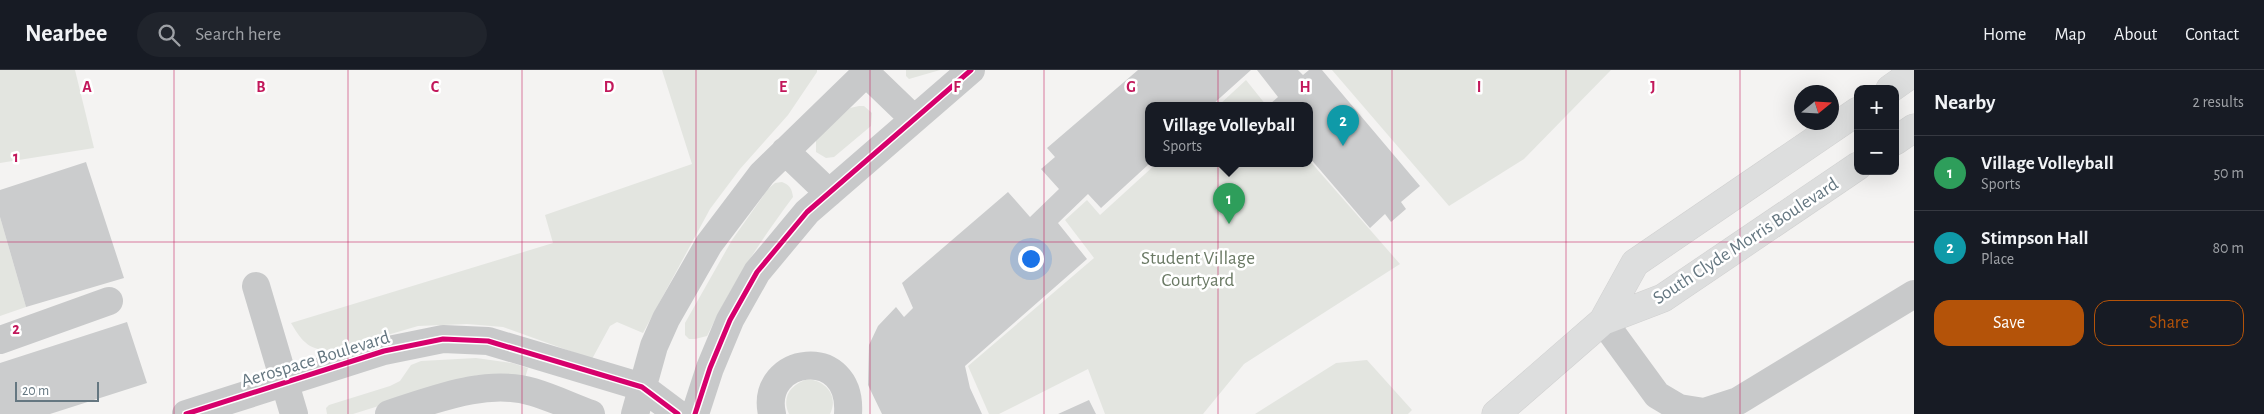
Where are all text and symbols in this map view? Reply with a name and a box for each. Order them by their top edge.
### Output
search box [137,12,487,57]
icon: search [155,21,183,49]
text: Nearbee [25,22,107,46]
text: Search here [195,25,281,44]
text: Home [1983,26,2026,44]
text: Map [2054,26,2086,44]
text: About [2114,26,2157,44]
text: Contact [2185,26,2239,44]
text: A [82,79,92,95]
text: B [256,79,266,95]
text: C [431,79,440,95]
text: D [604,79,615,95]
text: E [779,79,787,95]
text: F [953,79,961,95]
text: G [1126,79,1136,95]
text: H [1299,79,1311,95]
text: I [1477,79,1481,95]
text: J [1650,79,1656,95]
north arrow [1794,85,1839,130]
map controls [1854,85,1899,175]
button: + [1854,85,1899,130]
text: Nearby [1934,92,1995,113]
text: 2 results [2192,94,2244,110]
popup [1145,102,1313,167]
pin: 2 [1327,105,1359,146]
text: Village Volleyball [1163,116,1295,135]
button: − [1854,130,1899,175]
text: Sports [1163,138,1202,154]
text: 1 [13,149,19,165]
text: Village Volleyball [1981,154,2114,173]
text: 1 [1947,165,1953,181]
text: 50 m [2213,165,2244,181]
street label: South Clyde Morris Boulevard [1650,174,1842,308]
text: Sports [1981,176,2021,192]
pin: 1 [1213,183,1245,224]
text: Stimpson Hall [1981,229,2089,248]
text: 2 [1946,240,1954,256]
text: 80 m [2213,240,2244,256]
your location [1018,246,1044,272]
park label: Student Village Courtyard [1141,249,1255,290]
text: Place [1981,251,2014,267]
button: Save [1934,300,2084,346]
button: Share [2094,300,2244,346]
text: 2 [12,321,20,337]
street label: Aerospace Boulevard [239,328,392,391]
scale bar [15,379,99,402]
text: 20 m [22,384,49,398]

